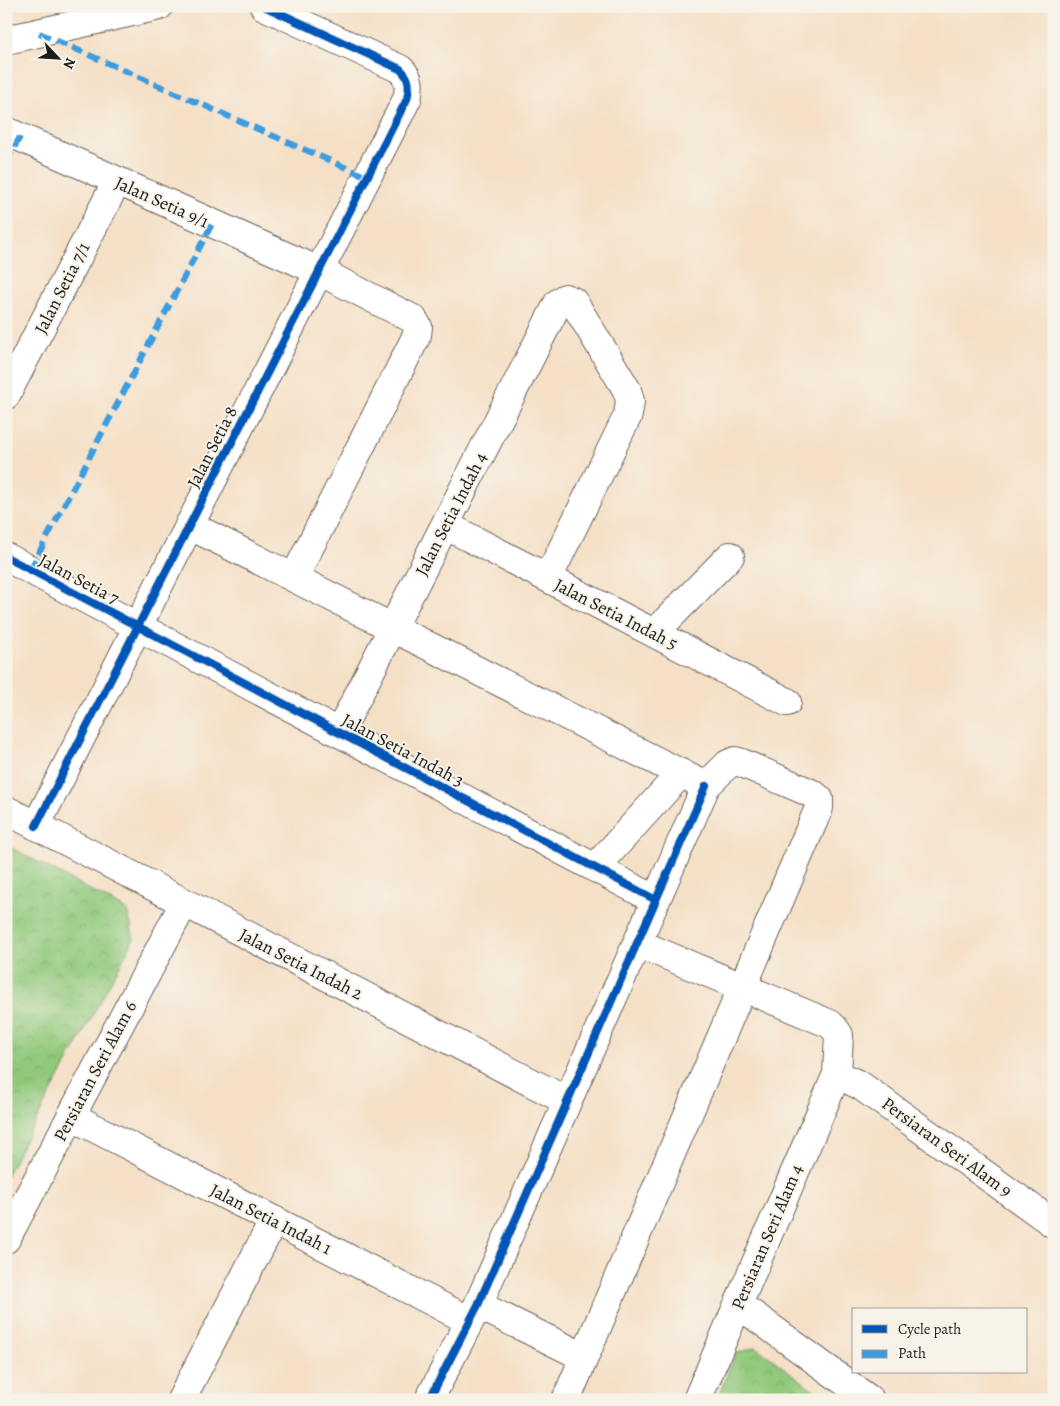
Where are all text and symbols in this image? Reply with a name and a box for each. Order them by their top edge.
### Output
north arrow [32,32,82,82]
text: N [59,55,80,72]
street label: Jalan Setia 9/1 [111,171,213,233]
street label: Jalan Setia 7/1 [29,238,95,338]
street label: Jalan Setia 8 [181,402,243,492]
street label: Jalan Setia Indah 4 [409,448,493,580]
street label: Jalan Setia 7 [35,548,124,610]
street label: Jalan Setia Indah 5 [550,573,682,655]
street label: Jalan Setia Indah 3 [338,708,468,792]
street label: Jalan Setia Indah 2 [235,922,367,1006]
street label: Persiaran Seri Alam 6 [48,997,142,1145]
street label: Persiaran Seri Alam 9 [877,1092,1017,1202]
street label: Persiaran Seri Alam 4 [726,1161,808,1313]
street label: Jalan Setia Indah 1 [206,1178,336,1260]
legend [852,1308,1028,1374]
text: Cycle path [898,1319,961,1339]
text: Path [898,1343,926,1363]

